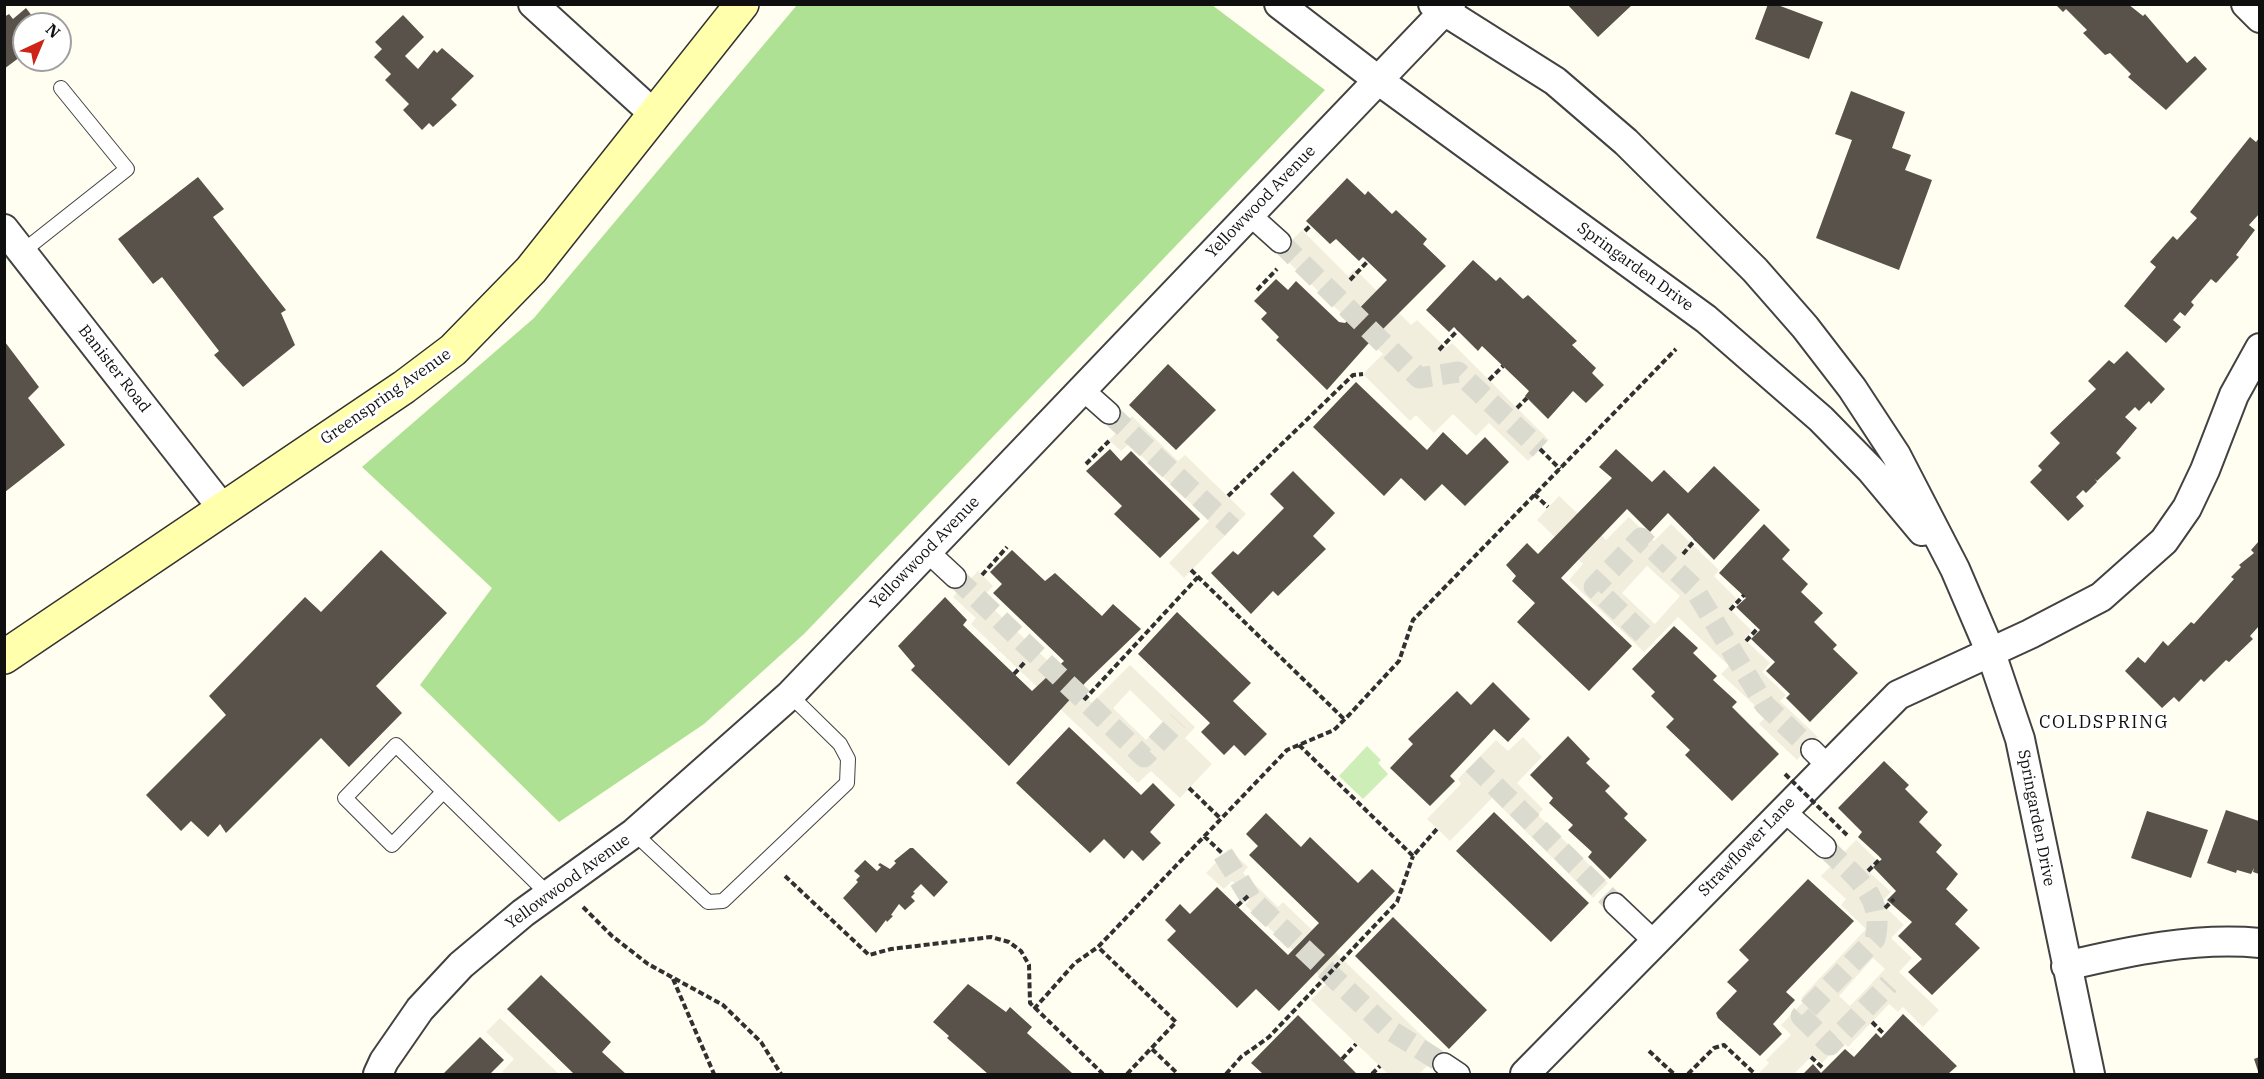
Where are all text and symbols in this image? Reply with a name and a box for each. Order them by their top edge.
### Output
north arrow [12,12,72,72]
text: N [42,19,65,42]
street label: Yellowwood Avenue [1202,142,1320,262]
street label: Springarden Drive [1573,219,1697,315]
street label: Banister Road [74,321,154,417]
street label: Greenspring Avenue [317,345,455,449]
street label: Yellowwood Avenue [866,493,984,613]
district label: COLDSPRING [2039,712,2169,734]
street label: Springarden Drive [2013,748,2059,888]
street label: Strawflower Lane [1695,793,1799,901]
street label: Yellowwood Avenue [502,830,634,934]

